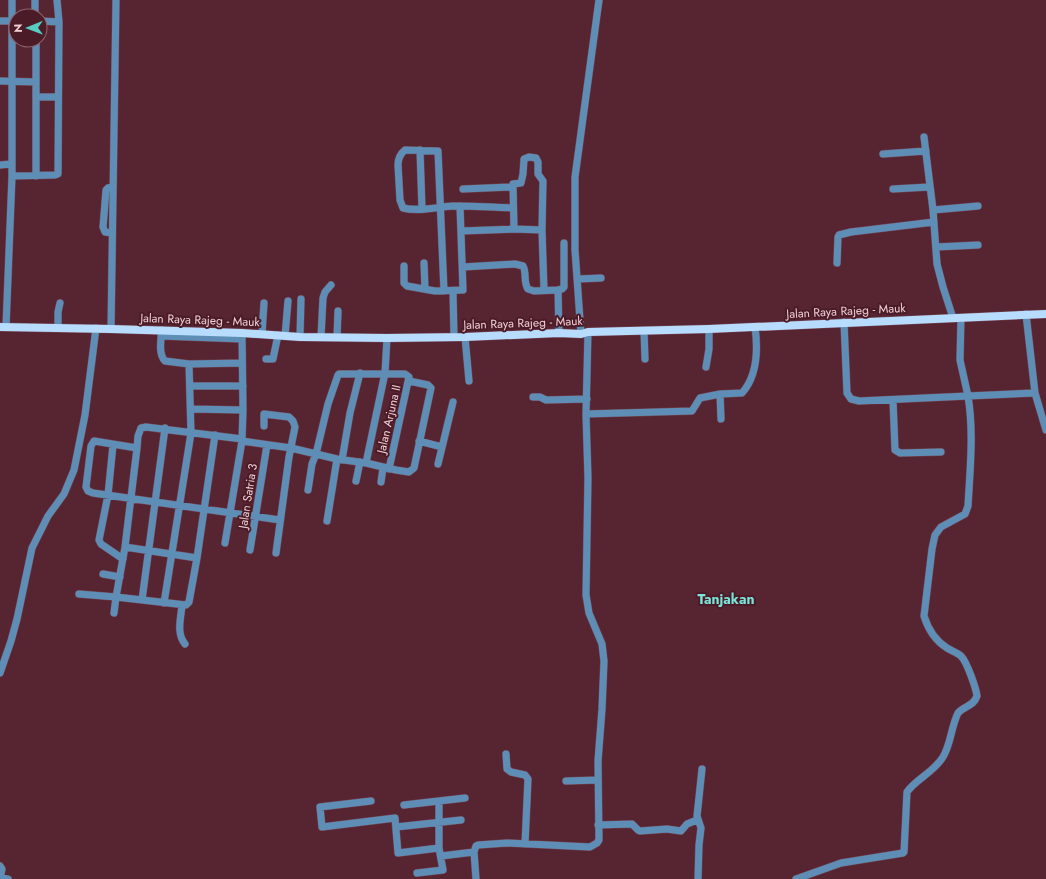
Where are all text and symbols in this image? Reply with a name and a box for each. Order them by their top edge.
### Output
north arrow [8,8,48,48]
text: N [10,24,26,33]
street label: Jalan Raya Rajeg - Mauk [784,299,907,323]
street label: Jalan Raya Rajeg - Mauk [138,309,261,331]
street label: Jalan Raya Rajeg - Mauk [461,312,584,334]
street label: Jalan Arjuna II [372,383,406,457]
street label: Jalan Satria 3 [234,462,262,532]
district label: Tanjakan [697,589,755,609]

